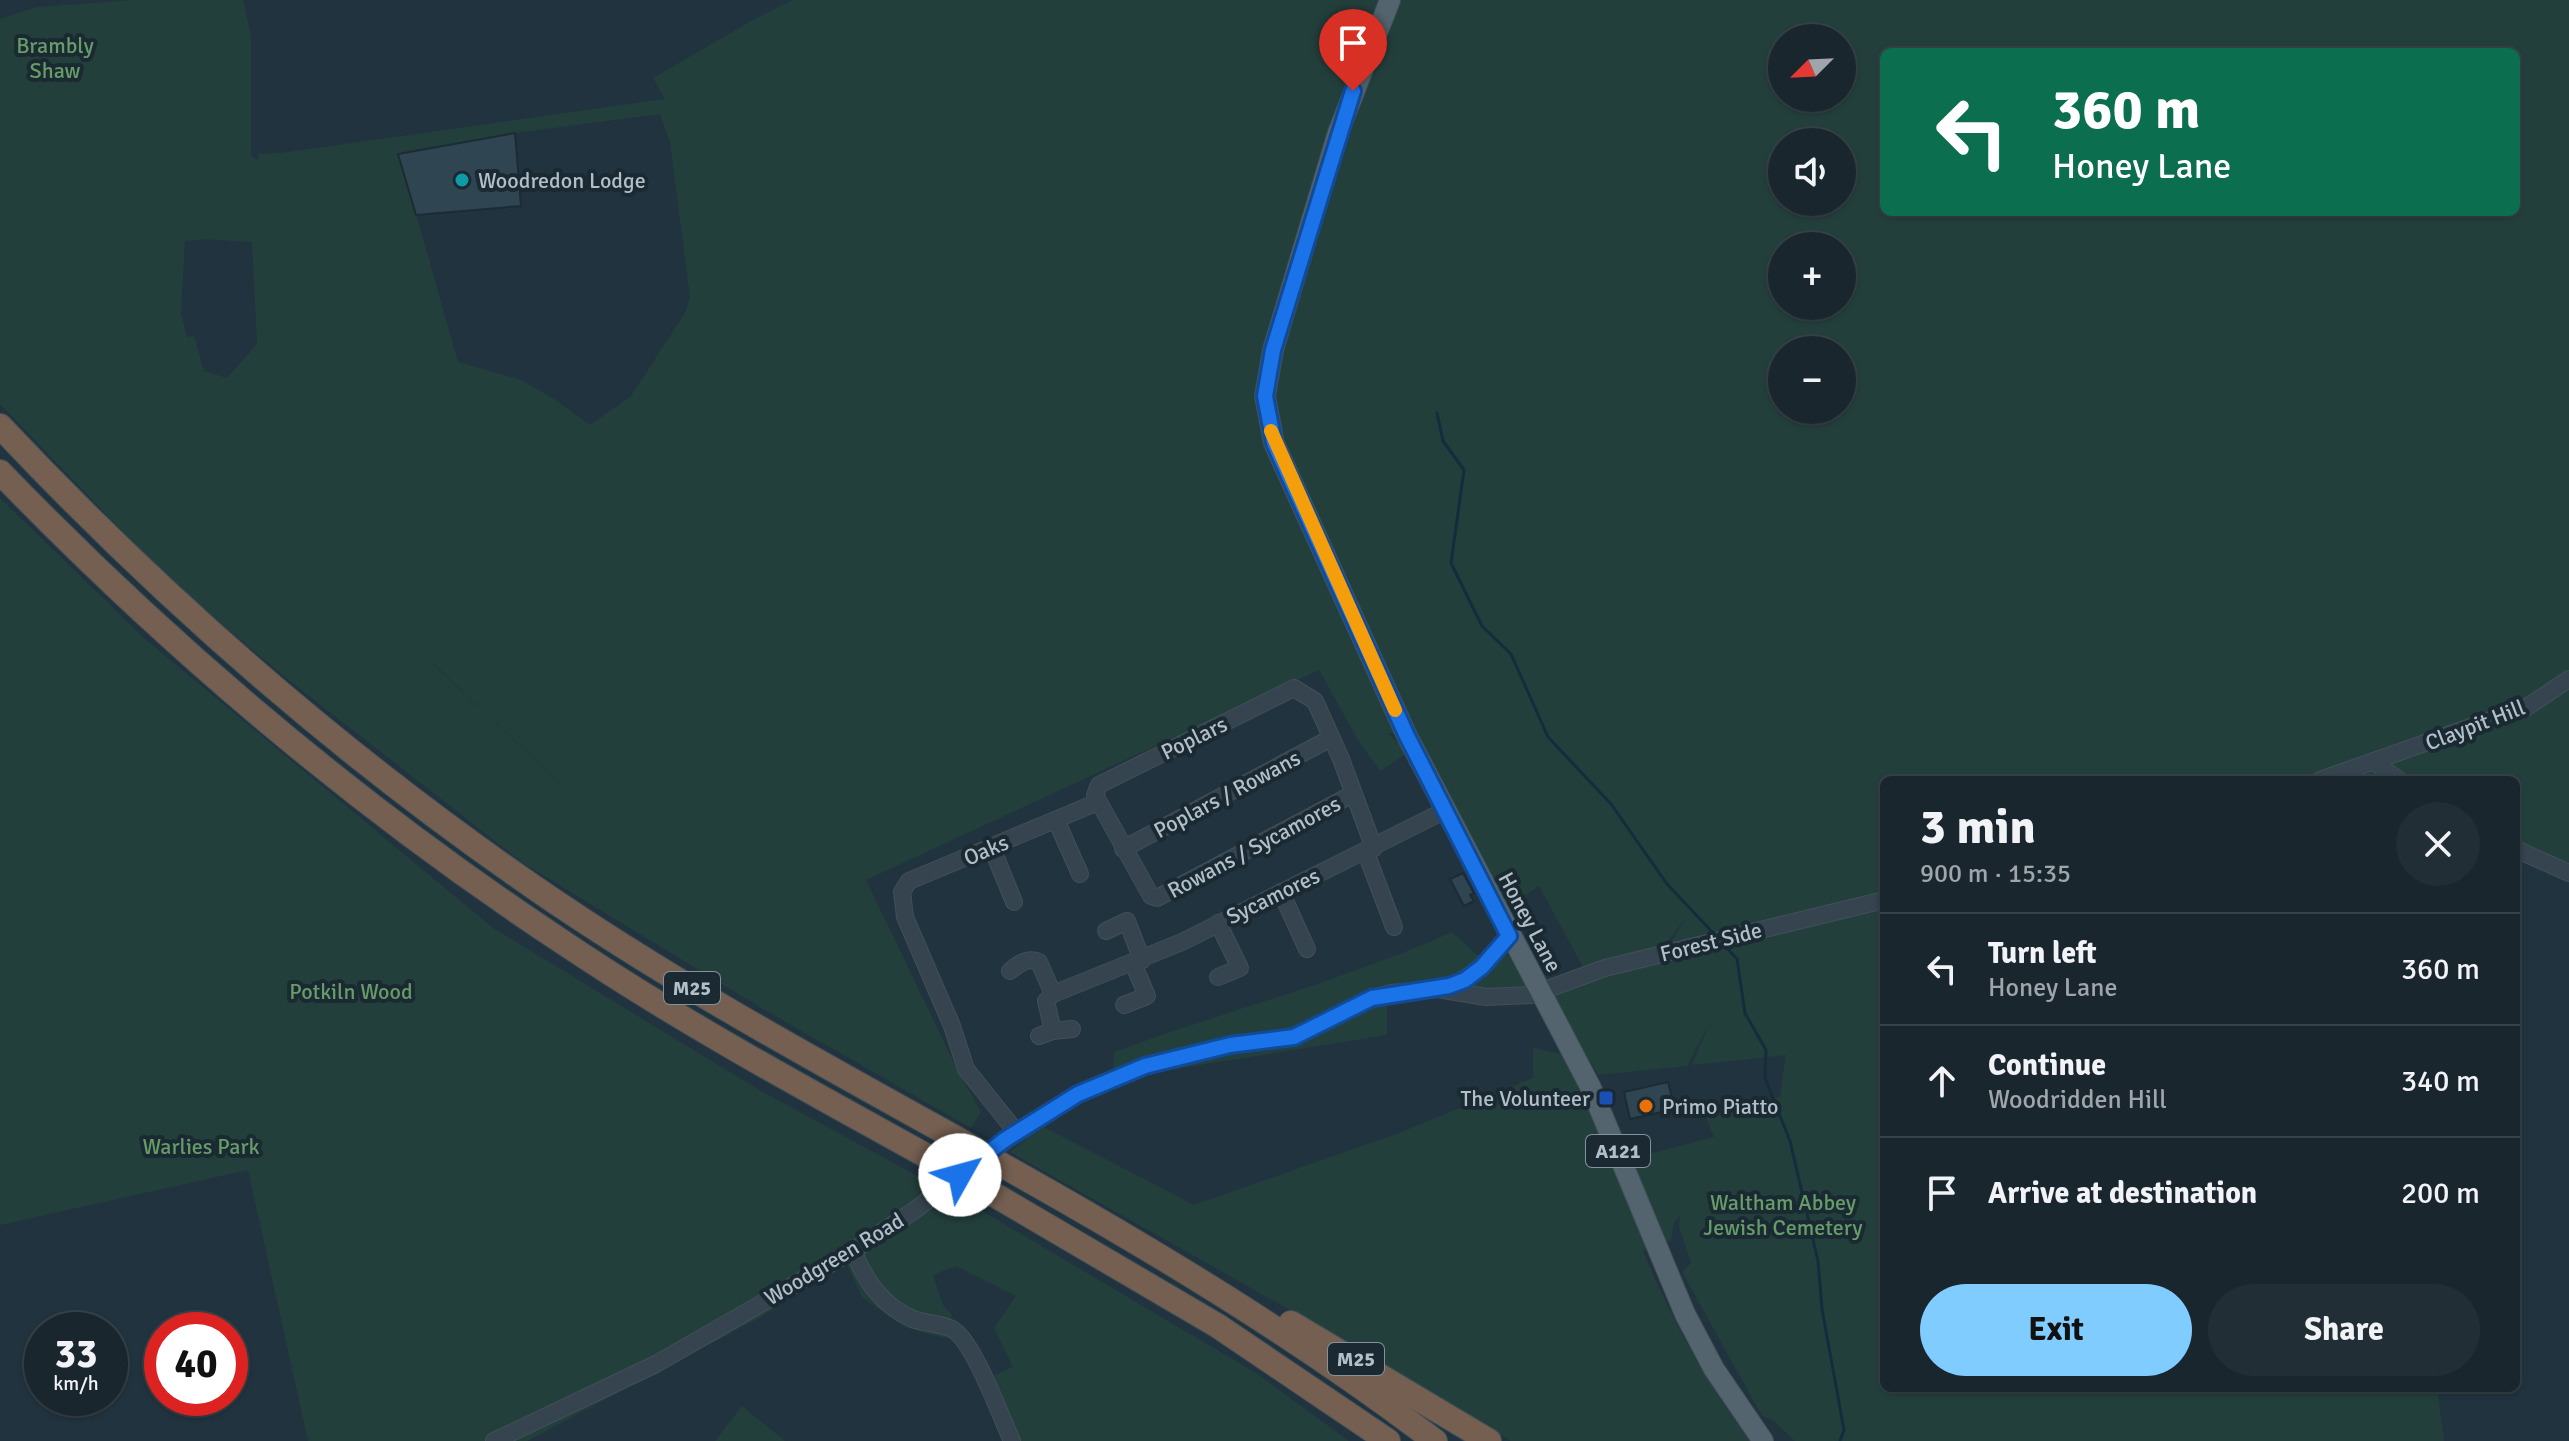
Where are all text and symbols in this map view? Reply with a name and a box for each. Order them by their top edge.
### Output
pin [1319,9,1387,91]
icon: arrive [1331,21,1375,65]
north arrow [1768,24,1856,112]
map controls [1768,24,1856,424]
park label: Brambly Shaw [16,32,95,84]
text: 360 m [2052,75,2200,144]
icon: left [1920,80,2024,184]
button: sound [1768,128,1856,216]
text: Honey Lane [2052,144,2231,189]
place label: Woodredon Lodge [478,167,646,194]
marker: Woodredon Lodge [453,171,471,189]
button: + [1768,232,1856,320]
button: − [1768,336,1856,424]
street label: Claypit Hill [2421,694,2529,756]
street label: Poplars [1156,710,1232,766]
street label: Poplars / Rowans [1149,744,1305,844]
street label: Rowans / Sycamores [1163,790,1345,904]
text: 3 min [1920,798,2036,857]
button: close [2396,802,2480,886]
street label: Oaks [960,829,1012,871]
text: 900 m · 15:35 [1920,858,2071,890]
street label: Sycamores [1222,862,1324,930]
street label: Honey Lane [1492,867,1568,977]
street label: Forest Side [1657,916,1765,968]
text: Turn left [1988,935,2097,972]
icon: left [1920,947,1964,991]
text: 360 m [2401,951,2480,988]
road number: M25 [664,972,720,1004]
text: Honey Lane [1988,972,2118,1004]
park label: Potkiln Wood [289,978,413,1005]
text: Continue [1988,1047,2106,1084]
icon: ahead [1920,1059,1964,1103]
text: 340 m [2401,1063,2480,1100]
text: Woodridden Hill [1988,1084,2167,1116]
place label: The Volunteer [1461,1085,1590,1112]
marker: The Volunteer [1597,1089,1615,1107]
place label: Primo Piatto [1662,1093,1778,1120]
marker: Primo Piatto [1637,1097,1655,1115]
park label: Warlies Park [142,1133,260,1160]
position arrow [918,1133,1002,1217]
road number: A121 [1586,1135,1650,1167]
icon: arrive [1920,1171,1964,1215]
text: Arrive at destination [1988,1175,2257,1212]
text: 200 m [2401,1175,2480,1212]
park label: Waltham Abbey Jewish Cemetery [1703,1189,1863,1241]
street label: Woodgreen Road [759,1207,909,1311]
button: Exit [1920,1284,2192,1376]
button: Share [2208,1284,2480,1376]
speed limit sign: 40 [144,1312,248,1416]
text: 33 [54,1329,98,1379]
road number: M25 [1328,1343,1384,1375]
text: km/h [53,1371,99,1396]

